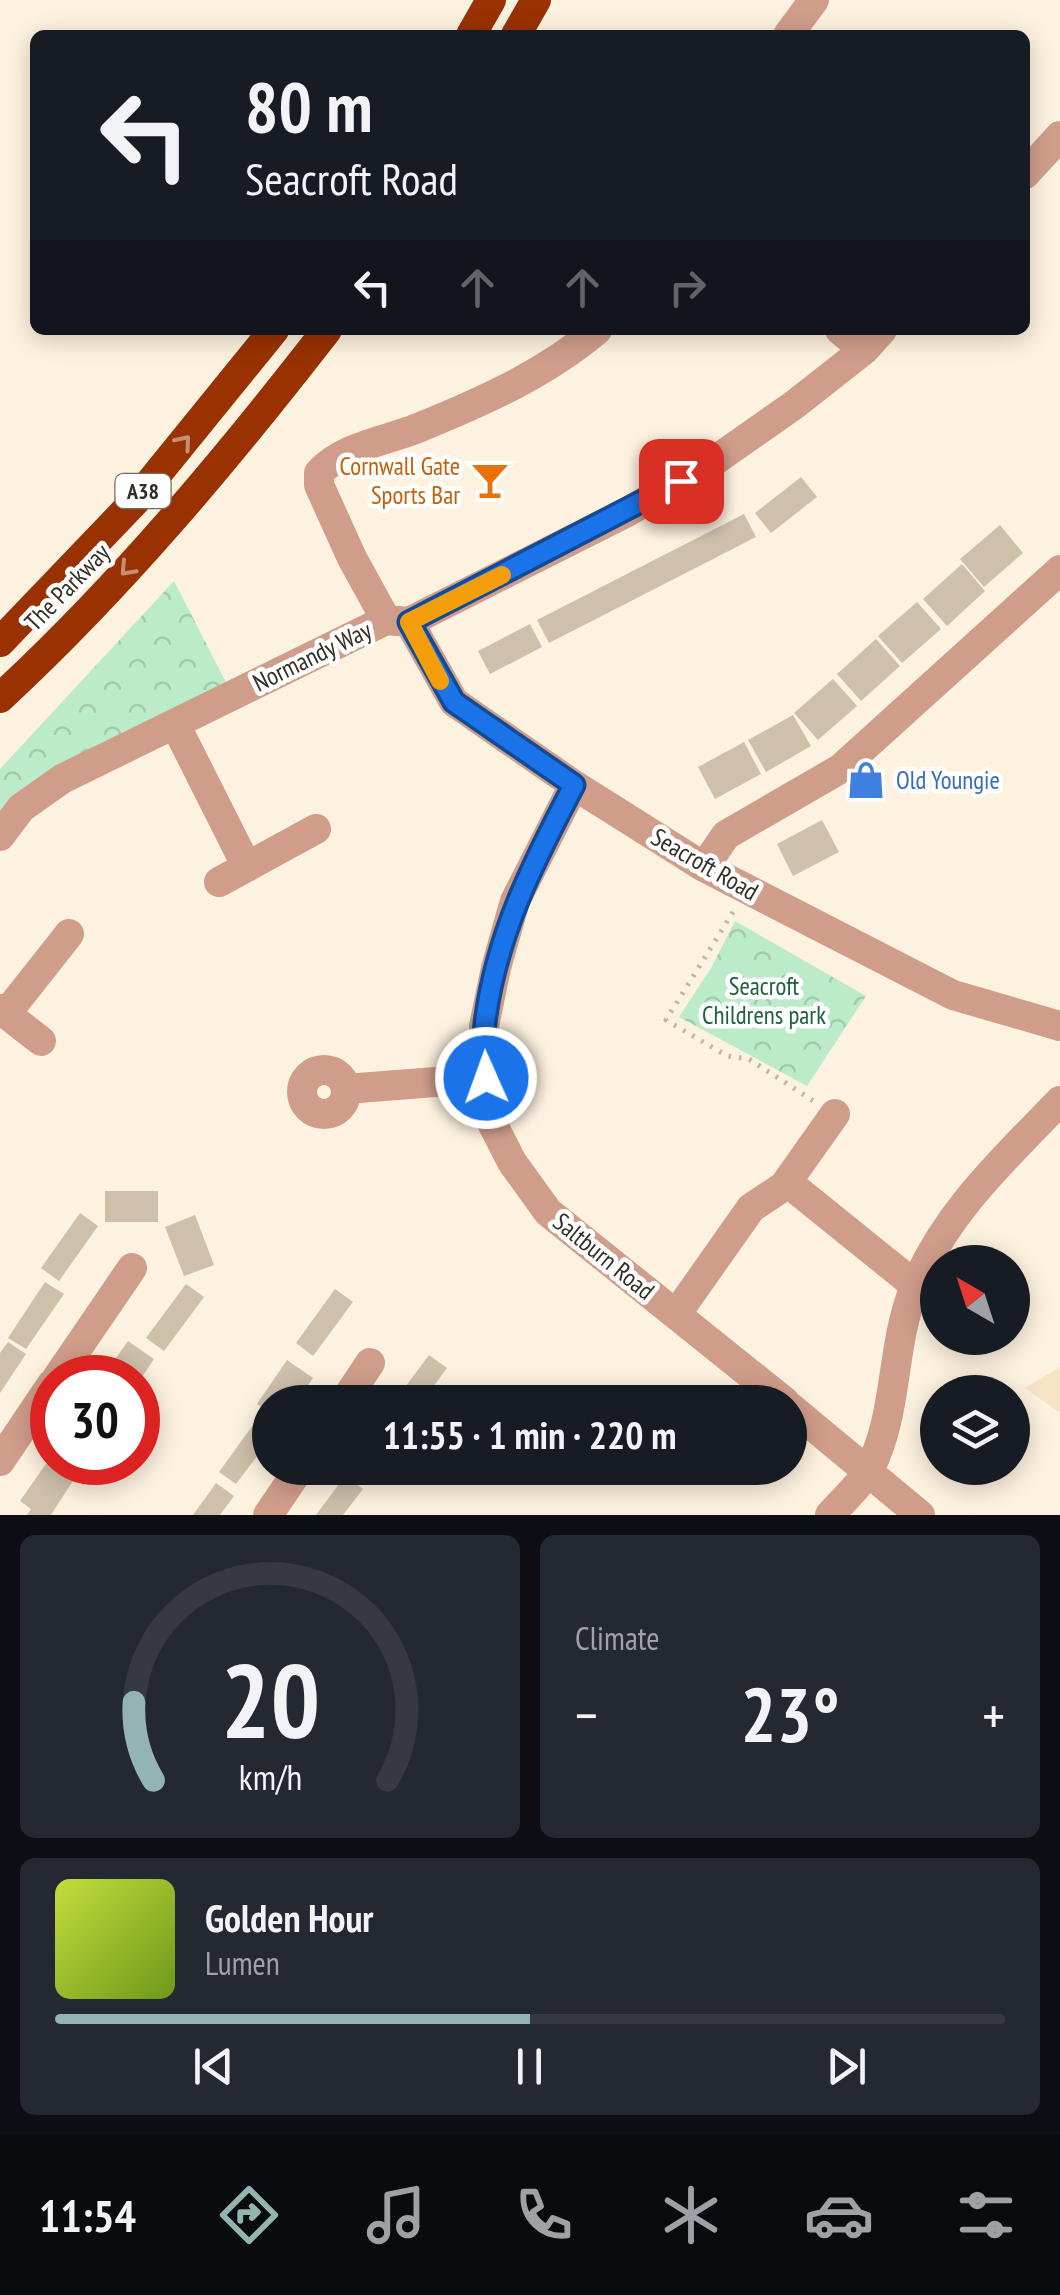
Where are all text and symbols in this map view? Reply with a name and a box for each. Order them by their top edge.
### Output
text: 80 m [245,61,373,151]
icon: left [80,70,210,200]
text: Seacroft Road [245,149,458,207]
icon: left [345,260,400,315]
icon: ahead [450,260,505,315]
icon: ahead [555,260,610,315]
icon: right [660,260,715,315]
one-way arrow [173,435,191,453]
pin [639,439,724,524]
place label: Cornwall Gate Sports Bar [340,450,460,511]
icon: arrive [654,454,709,509]
bar icon: Cornwall Gate Sports Bar [469,459,511,501]
road number: A38 [116,474,170,508]
street label: The Parkway [18,536,117,637]
one-way arrow [121,557,139,576]
street label: Normandy Way [247,613,377,698]
shop icon: Old Youngie [845,759,887,801]
place label: Old Youngie [896,764,1000,796]
street label: Seacroft Road [646,821,764,907]
park label: Seacroft Childrens park [702,970,826,1031]
position arrow [434,1026,538,1130]
street label: Saltburn Road [547,1206,661,1306]
north arrow [920,1245,1030,1355]
map controls [920,1245,1030,1485]
speed limit sign: 30 [30,1355,160,1485]
button: layers [920,1375,1030,1485]
text: 11:55 · 1 min · 220 m [383,1410,676,1459]
text: Climate [575,1617,659,1659]
text: 20 [220,1632,320,1767]
text: 23° [740,1666,840,1763]
text: − [575,1679,598,1750]
text: + [982,1679,1005,1750]
text: km/h [238,1754,302,1800]
text: Golden Hour [205,1893,374,1942]
text: Lumen [205,1942,280,1984]
icon: previous [186,2039,241,2094]
icon: pause [502,2039,557,2094]
icon: next [819,2039,874,2094]
icon: directions [214,2180,284,2250]
icon: music [361,2180,431,2250]
icon: phone [509,2180,579,2250]
icon: climate [656,2180,726,2250]
icon: car [804,2180,874,2250]
icon: filters [951,2180,1021,2250]
text: 11:54 [39,2186,136,2244]

